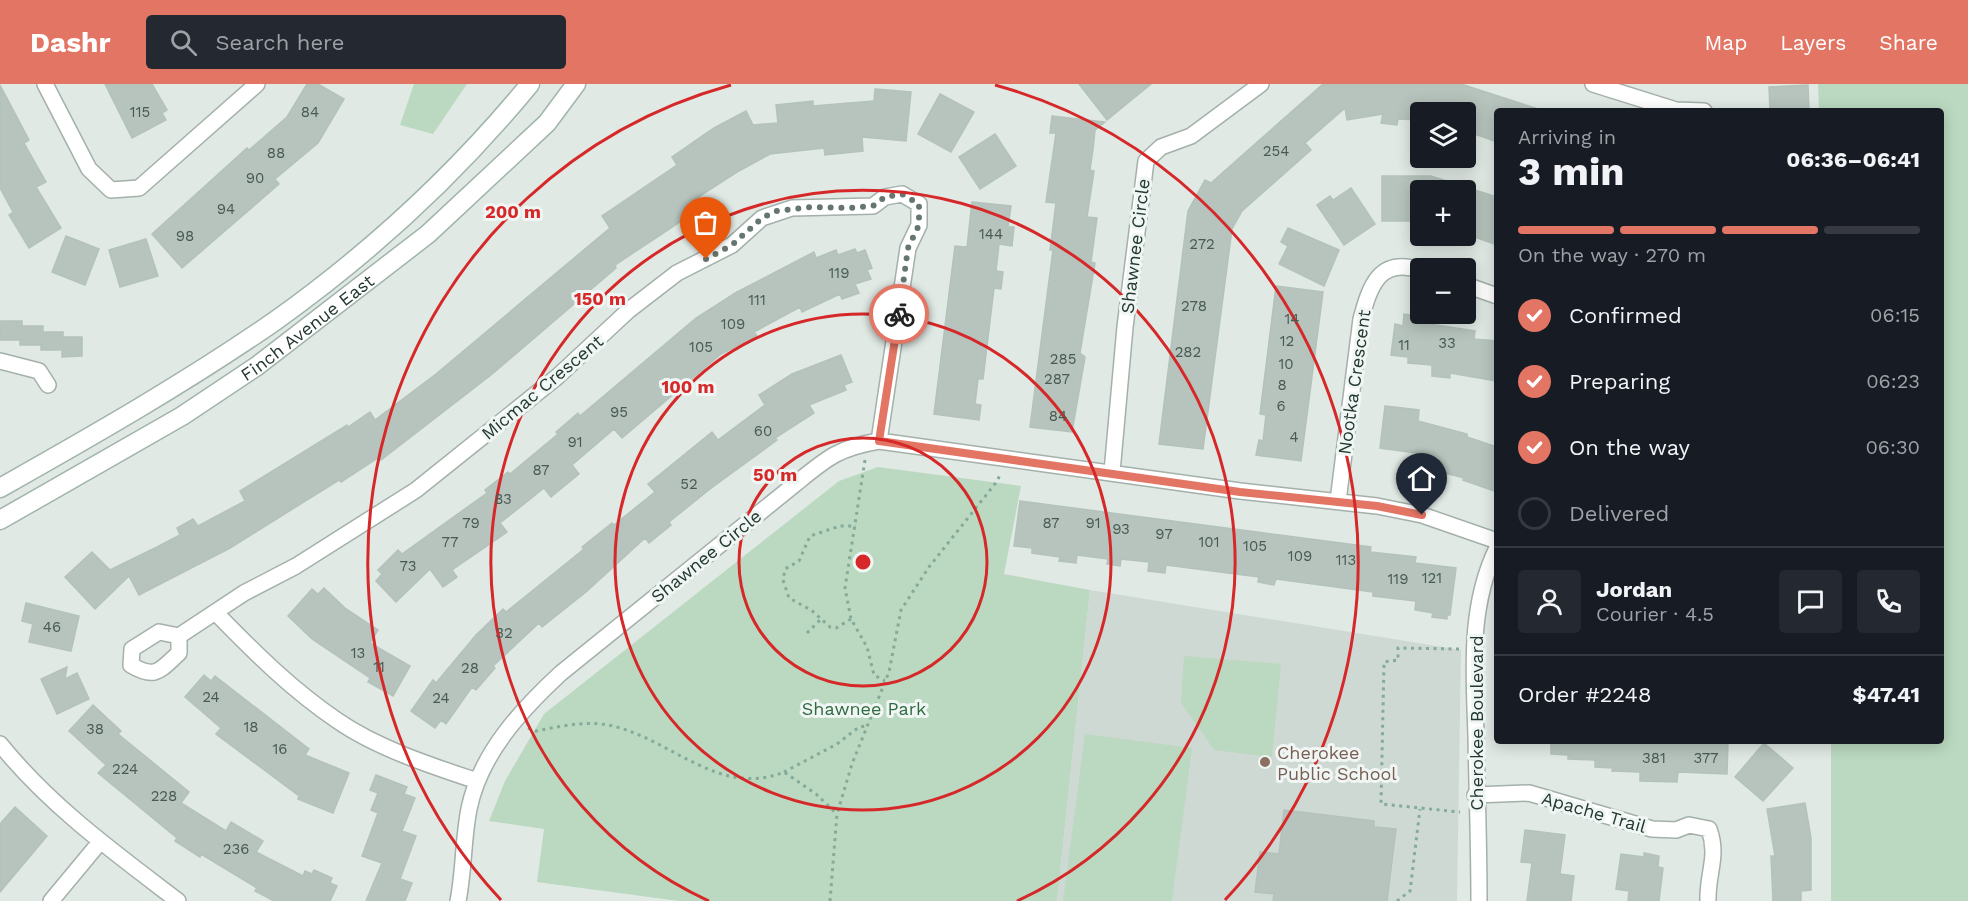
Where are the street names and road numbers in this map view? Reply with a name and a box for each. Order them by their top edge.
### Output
street label: Shawnee Circle [1116,177,1154,315]
street label: Finch Avenue East [236,269,378,385]
street label: Nootka Crescent [1333,308,1375,456]
street label: Micmac Crescent [477,330,607,444]
street label: Shawnee Circle [647,505,765,607]
street label: Cherokee Boulevard [1466,635,1487,811]
street label: Apache Trail [1539,787,1649,837]

